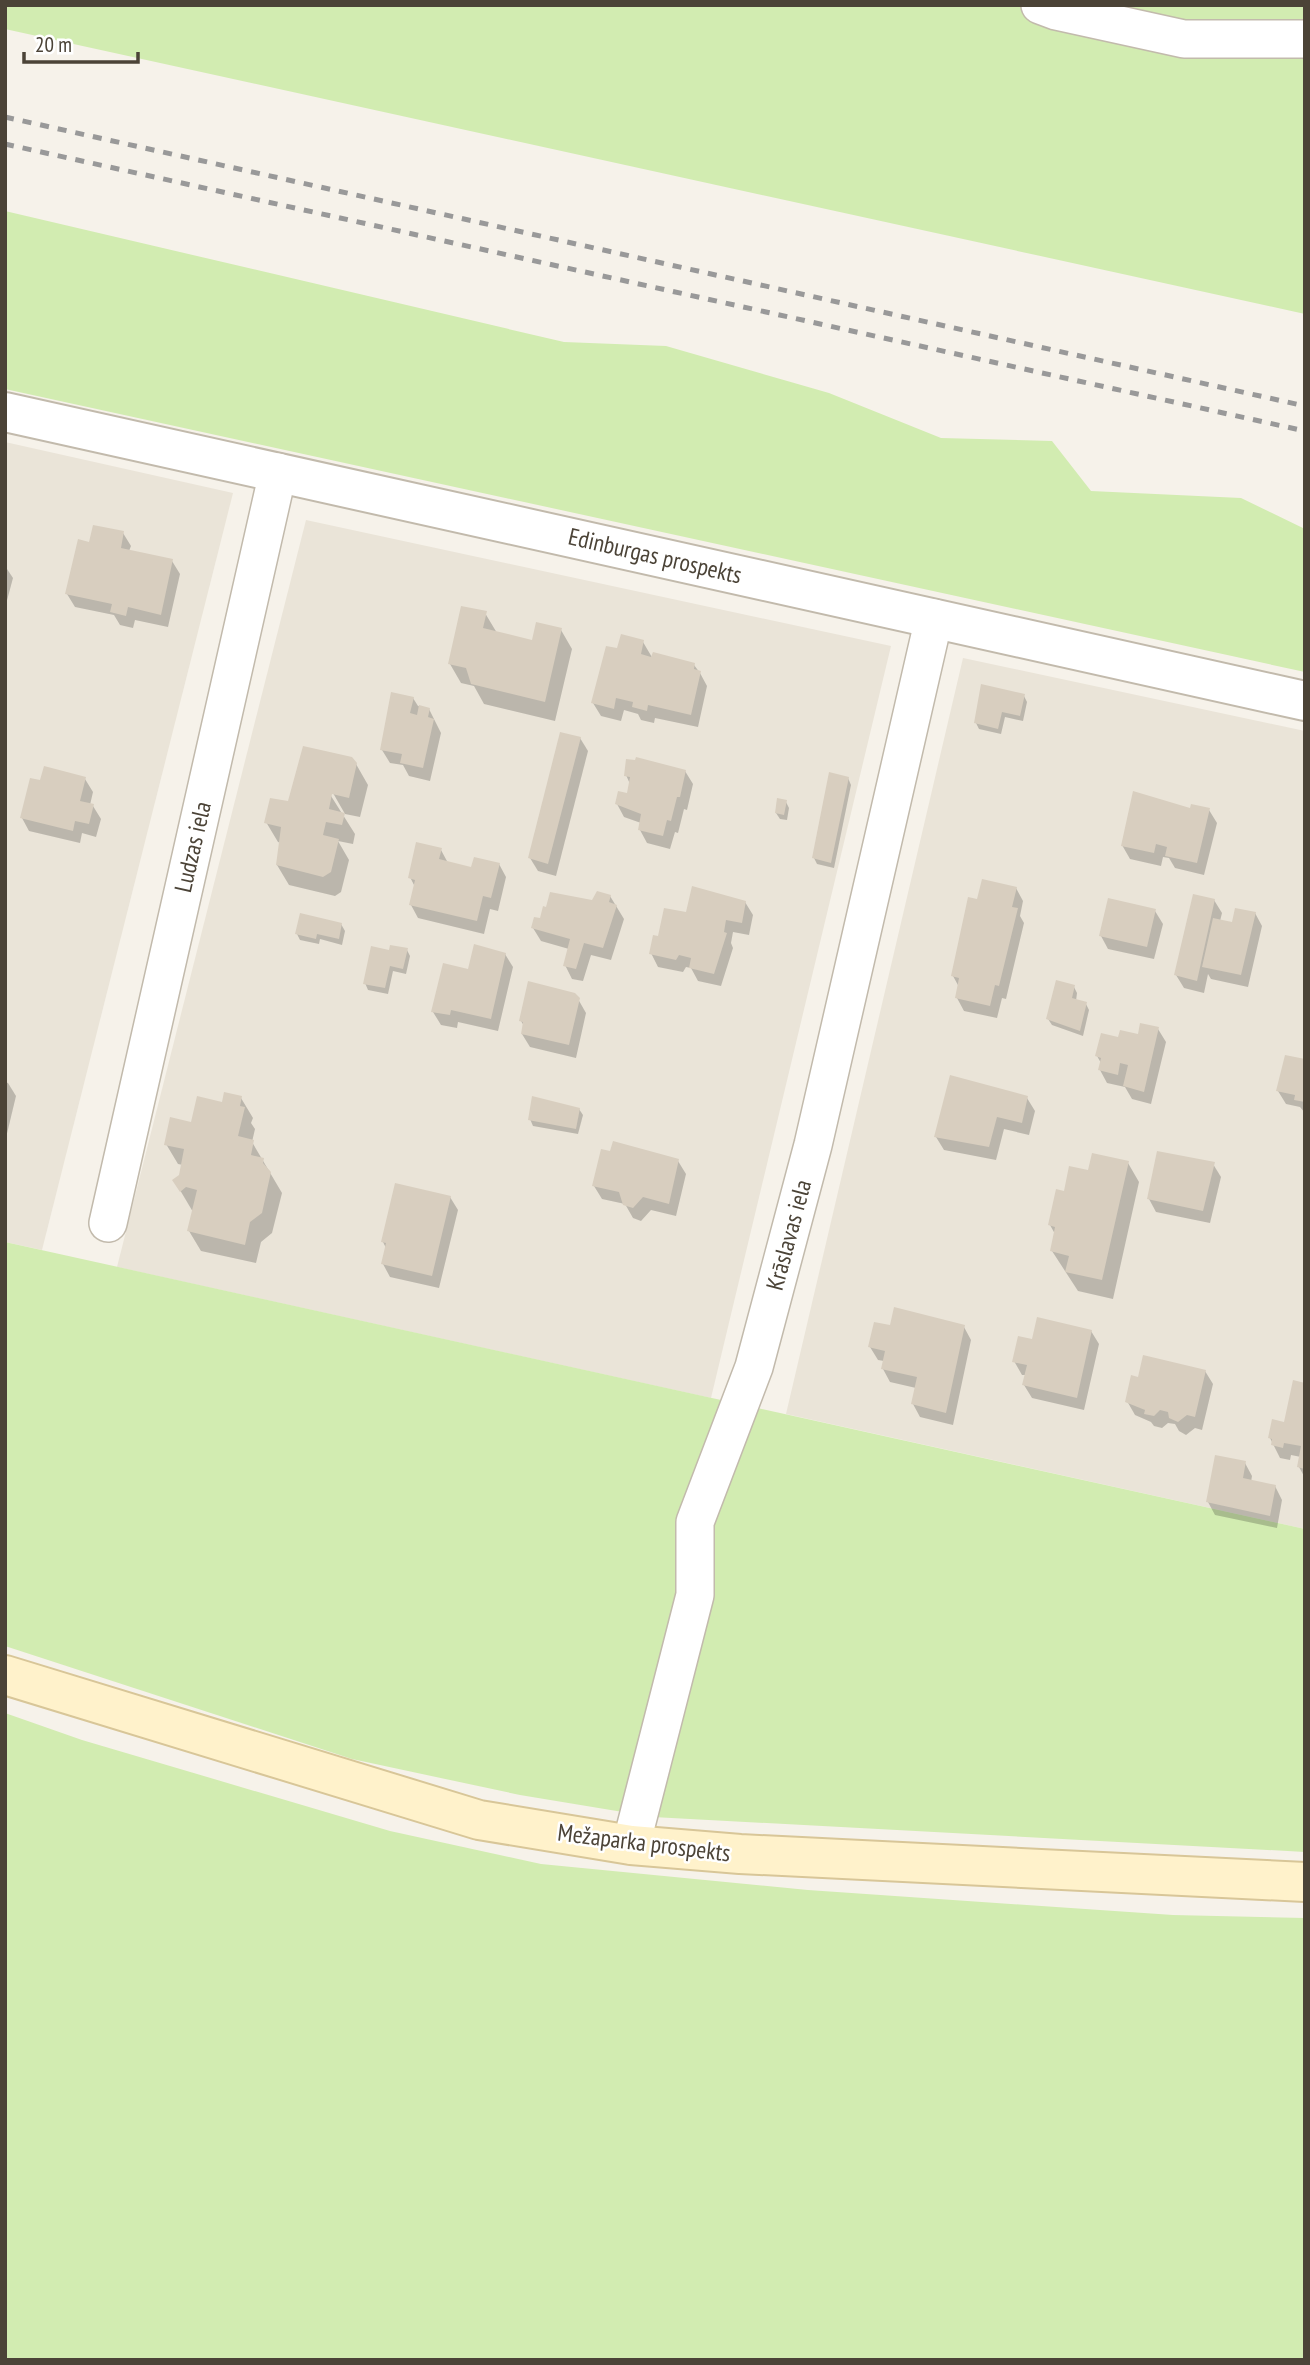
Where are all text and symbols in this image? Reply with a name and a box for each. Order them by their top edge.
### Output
scale bar [24,21,138,65]
text: 20 m [35,31,72,58]
street label: Edinburgas prospekts [565,521,745,591]
street label: Ludzas iela [167,798,218,895]
street label: Krāslavas iela [759,1176,818,1294]
street label: Mežaparka prospekts [556,1817,732,1868]

